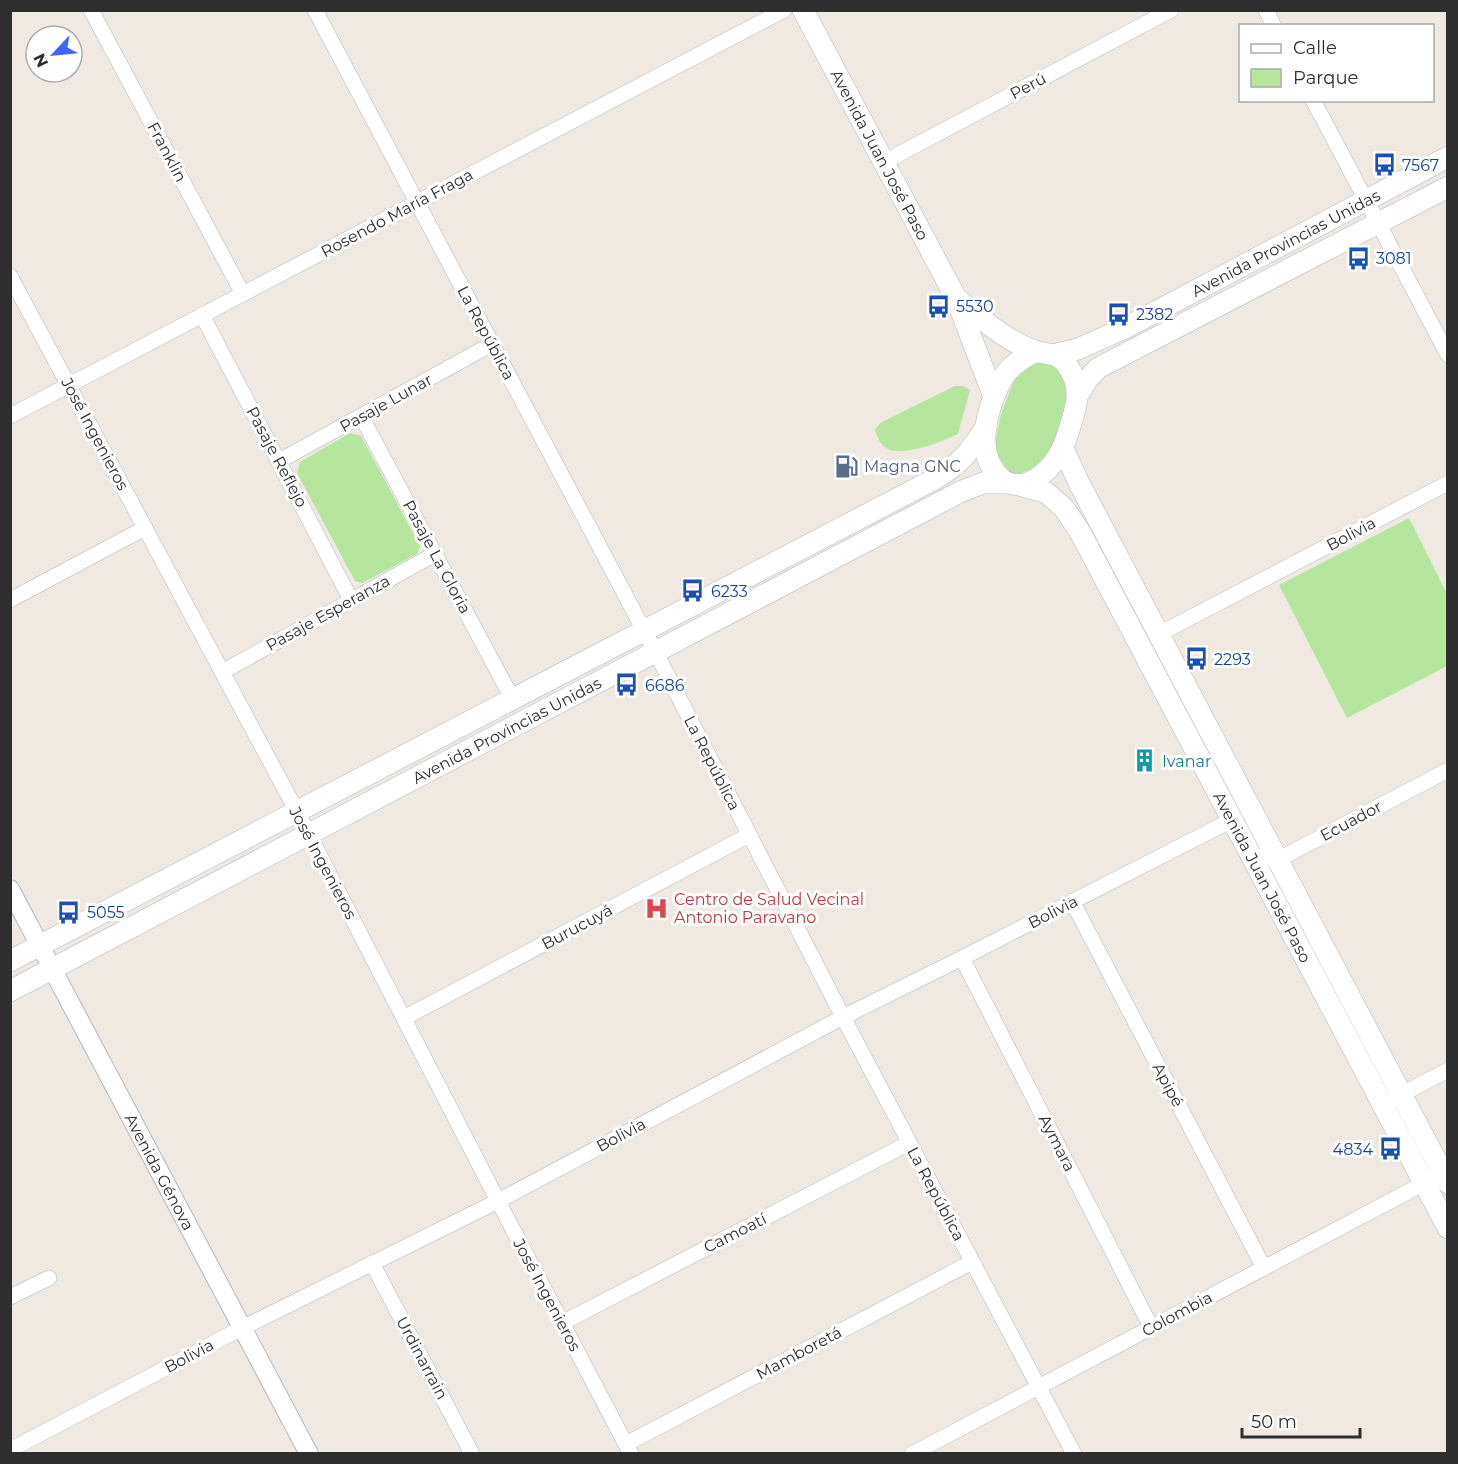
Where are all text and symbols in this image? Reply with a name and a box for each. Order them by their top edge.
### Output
north arrow [24,24,84,84]
legend [1239,24,1434,102]
text: Calle [1293,37,1337,59]
text: N [30,50,52,70]
street label: Avenida Juan José Paso [827,66,933,243]
text: Parque [1293,67,1359,89]
street label: Perú [1007,69,1049,103]
street label: Franklin [143,119,191,185]
bus stop icon: 7567 [1371,152,1397,178]
place label: 7567 [1402,156,1439,175]
street label: Rosendo María Fraga [318,165,476,261]
street label: Avenida Provincias Unidas [1188,185,1383,301]
bus stop icon: 3081 [1345,245,1371,271]
place label: 3081 [1376,249,1412,268]
street label: La República [453,283,519,383]
bus stop icon: 5530 [925,293,951,319]
place label: 5530 [956,297,994,316]
bus stop icon: 2382 [1105,301,1131,327]
place label: 2382 [1136,305,1173,324]
street label: Pasaje Lunar [336,370,436,436]
street label: José Ingenieros [57,374,133,494]
street label: Pasaje Reflejo [243,403,311,511]
fuel station icon: Magna GNC [833,453,859,479]
place label: Magna GNC [864,457,961,476]
street label: Pasaje La Gloria [399,497,475,617]
street label: Bolivia [1323,513,1379,555]
street label: Pasaje Esperanza [263,571,393,655]
bus stop icon: 6233 [680,578,706,604]
place label: 6233 [711,582,748,601]
bus stop icon: 2293 [1183,646,1209,672]
place label: 2293 [1214,650,1251,669]
bus stop icon: 6686 [614,672,640,698]
street label: Avenida Provincias Unidas [409,673,604,787]
place label: 6686 [645,676,685,695]
street label: La República [680,712,744,814]
building icon: Ivanar [1131,748,1157,774]
place label: Ivanar [1162,752,1211,771]
street label: Avenida Juan José Paso [1210,789,1315,966]
street label: Ecuador [1317,797,1385,845]
street label: José Ingenieros [285,803,361,923]
place label: Centro de Salud Vecinal Antonio Paravano [674,890,864,927]
street label: Bolivia [1025,891,1081,933]
hospital icon: Centro de Salud Vecinal Antonio Paravano [643,895,669,921]
bus stop icon: 5055 [56,899,82,925]
street label: Burucuyá [538,900,616,954]
place label: 5055 [87,903,125,922]
street label: Apipé [1149,1060,1187,1110]
street label: Avenida Génova [121,1110,198,1233]
street label: Aymara [1035,1111,1079,1175]
street label: Bolivia [593,1114,649,1156]
bus stop icon: 4834 [1378,1136,1404,1162]
place label: 4834 [1332,1140,1373,1159]
street label: La República [903,1144,969,1244]
street label: Camoatí [700,1209,770,1257]
street label: José Ingenieros [509,1235,585,1355]
street label: Colombia [1139,1288,1215,1340]
street label: Urdinarrain [392,1313,452,1403]
street label: Mamboretá [753,1323,845,1383]
street label: Bolivia [161,1335,217,1377]
scale bar [1242,1401,1360,1439]
text: 50 m [1251,1411,1297,1433]

